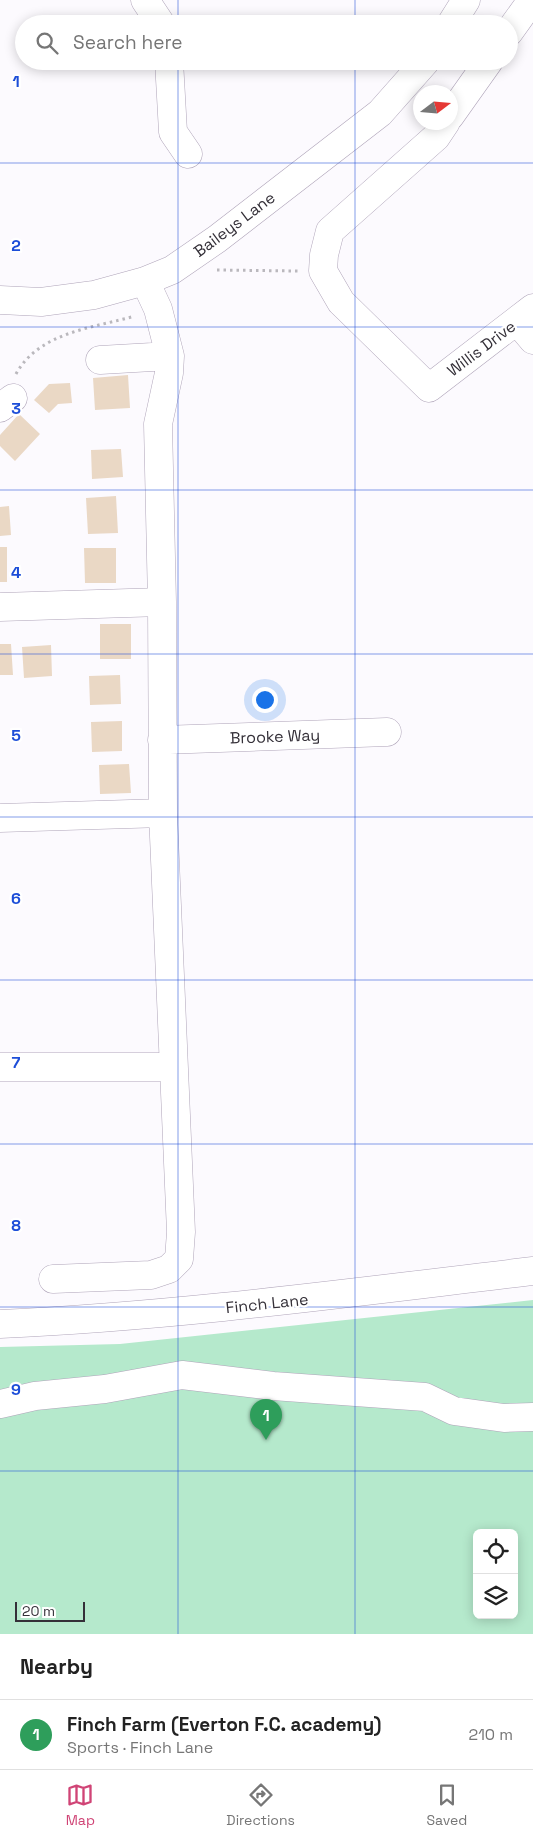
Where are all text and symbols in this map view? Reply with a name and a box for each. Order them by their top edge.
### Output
search box [15,15,518,70]
icon: search [33,29,61,57]
text: Search here [73,30,183,55]
text: 1 [12,71,20,92]
north arrow [413,85,458,130]
street label: Baileys Lane [189,187,279,262]
text: 2 [11,235,21,256]
street label: Willis Drive [443,316,520,381]
text: 3 [11,398,21,419]
text: 4 [11,562,21,583]
your location [252,687,278,713]
street label: Brooke Way [229,724,321,749]
text: 5 [11,725,21,746]
text: 6 [11,888,21,909]
text: 7 [12,1052,21,1073]
text: 8 [11,1215,21,1236]
street label: Finch Lane [225,1289,309,1318]
text: 9 [11,1379,21,1400]
pin: 1 [250,1399,282,1440]
map controls [473,1529,518,1619]
button: locate [473,1529,518,1574]
button: layers [473,1574,518,1619]
scale bar [15,1599,85,1622]
text: 20 m [22,1602,55,1620]
text: Nearby [20,1653,93,1680]
text: Finch Farm (Everton F.C. academy) [67,1712,382,1737]
text: 1 [32,1724,40,1745]
text: 210 m [469,1724,513,1745]
text: Sports · Finch Lane [67,1737,213,1758]
tab: Map [66,1781,95,1829]
tab: Directions [226,1781,295,1829]
tab: Saved [426,1781,467,1829]

